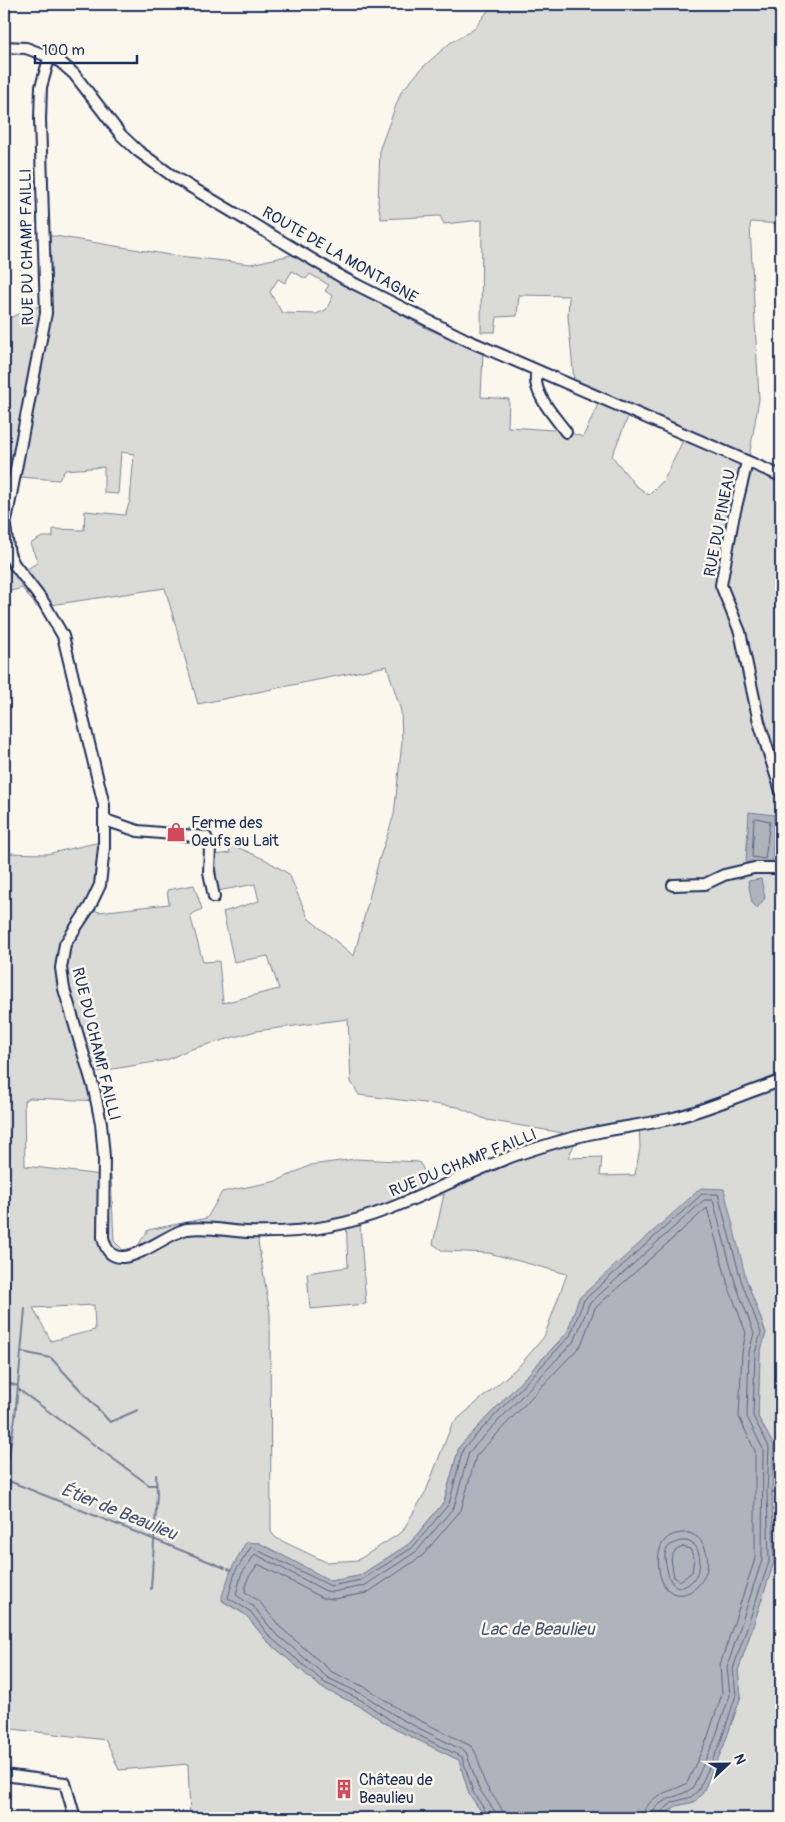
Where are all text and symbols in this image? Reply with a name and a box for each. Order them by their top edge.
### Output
scale bar [35,32,138,64]
text: 100 m [42,41,85,60]
street label: RUE DU CHAMP FAILLI [16,168,38,326]
street label: ROUTE DE LA MONTAGNE [259,202,421,308]
street label: RUE DU PINEAU [700,467,740,579]
place label: Ferme des Oeufs au Lait [191,813,279,851]
shop icon: Ferme des Oeufs au Lait [165,821,187,843]
street label: RUE DU CHAMP FAILLI [67,965,125,1123]
street label: RUE DU CHAMP FAILLI [386,1124,540,1202]
water label: Étier de Beaulieu [58,1478,181,1546]
water label: Lac de Beaulieu [480,1618,595,1641]
north arrow [702,1740,752,1790]
text: N [730,1752,749,1767]
place label: Château de Beaulieu [359,1770,433,1808]
building icon: Château de Beaulieu [333,1778,355,1800]

